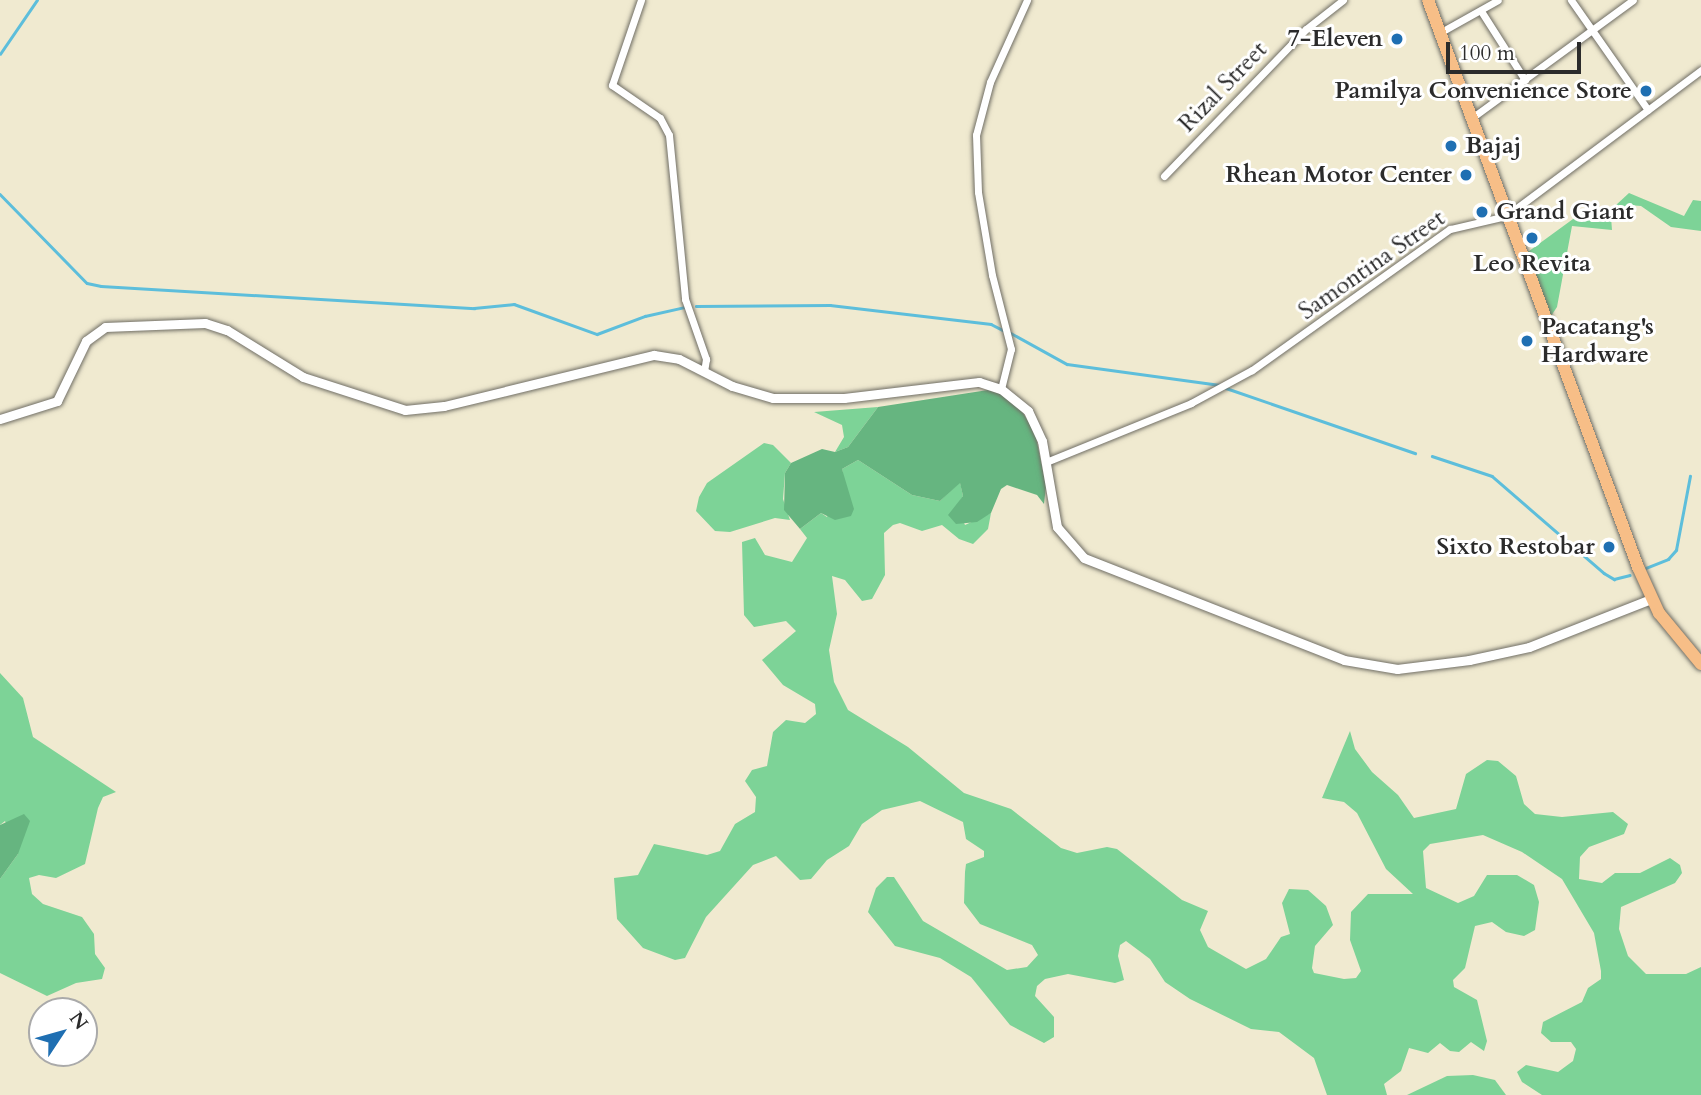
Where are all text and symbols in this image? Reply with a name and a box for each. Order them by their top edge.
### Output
place label: 7-Eleven [1287,25,1383,53]
scale bar [1449,28,1584,72]
marker: 7-Eleven [1389,31,1405,47]
street label: Rizal Street [1173,36,1273,138]
text: 100 m [1459,39,1515,68]
place label: Pamilya Convenience Store [1334,77,1632,105]
marker: Pamilya Convenience Store [1638,83,1654,99]
place label: Bajaj [1465,132,1522,160]
marker: Bajaj [1443,138,1459,154]
place label: Rhean Motor Center [1225,161,1452,189]
marker: Rhean Motor Center [1458,167,1474,183]
place label: Grand Giant [1496,198,1634,226]
street label: Samontina Street [1293,204,1451,326]
marker: Grand Giant [1474,204,1490,220]
marker: Leo Revita [1524,230,1540,246]
place label: Leo Revita [1473,250,1591,278]
place label: Pacatang's Hardware [1541,313,1654,369]
marker: Pacatang's Hardware [1519,333,1535,349]
place label: Sixto Restobar [1436,533,1595,561]
marker: Sixto Restobar [1601,539,1617,555]
north arrow [28,997,98,1067]
text: N [63,1007,94,1035]

